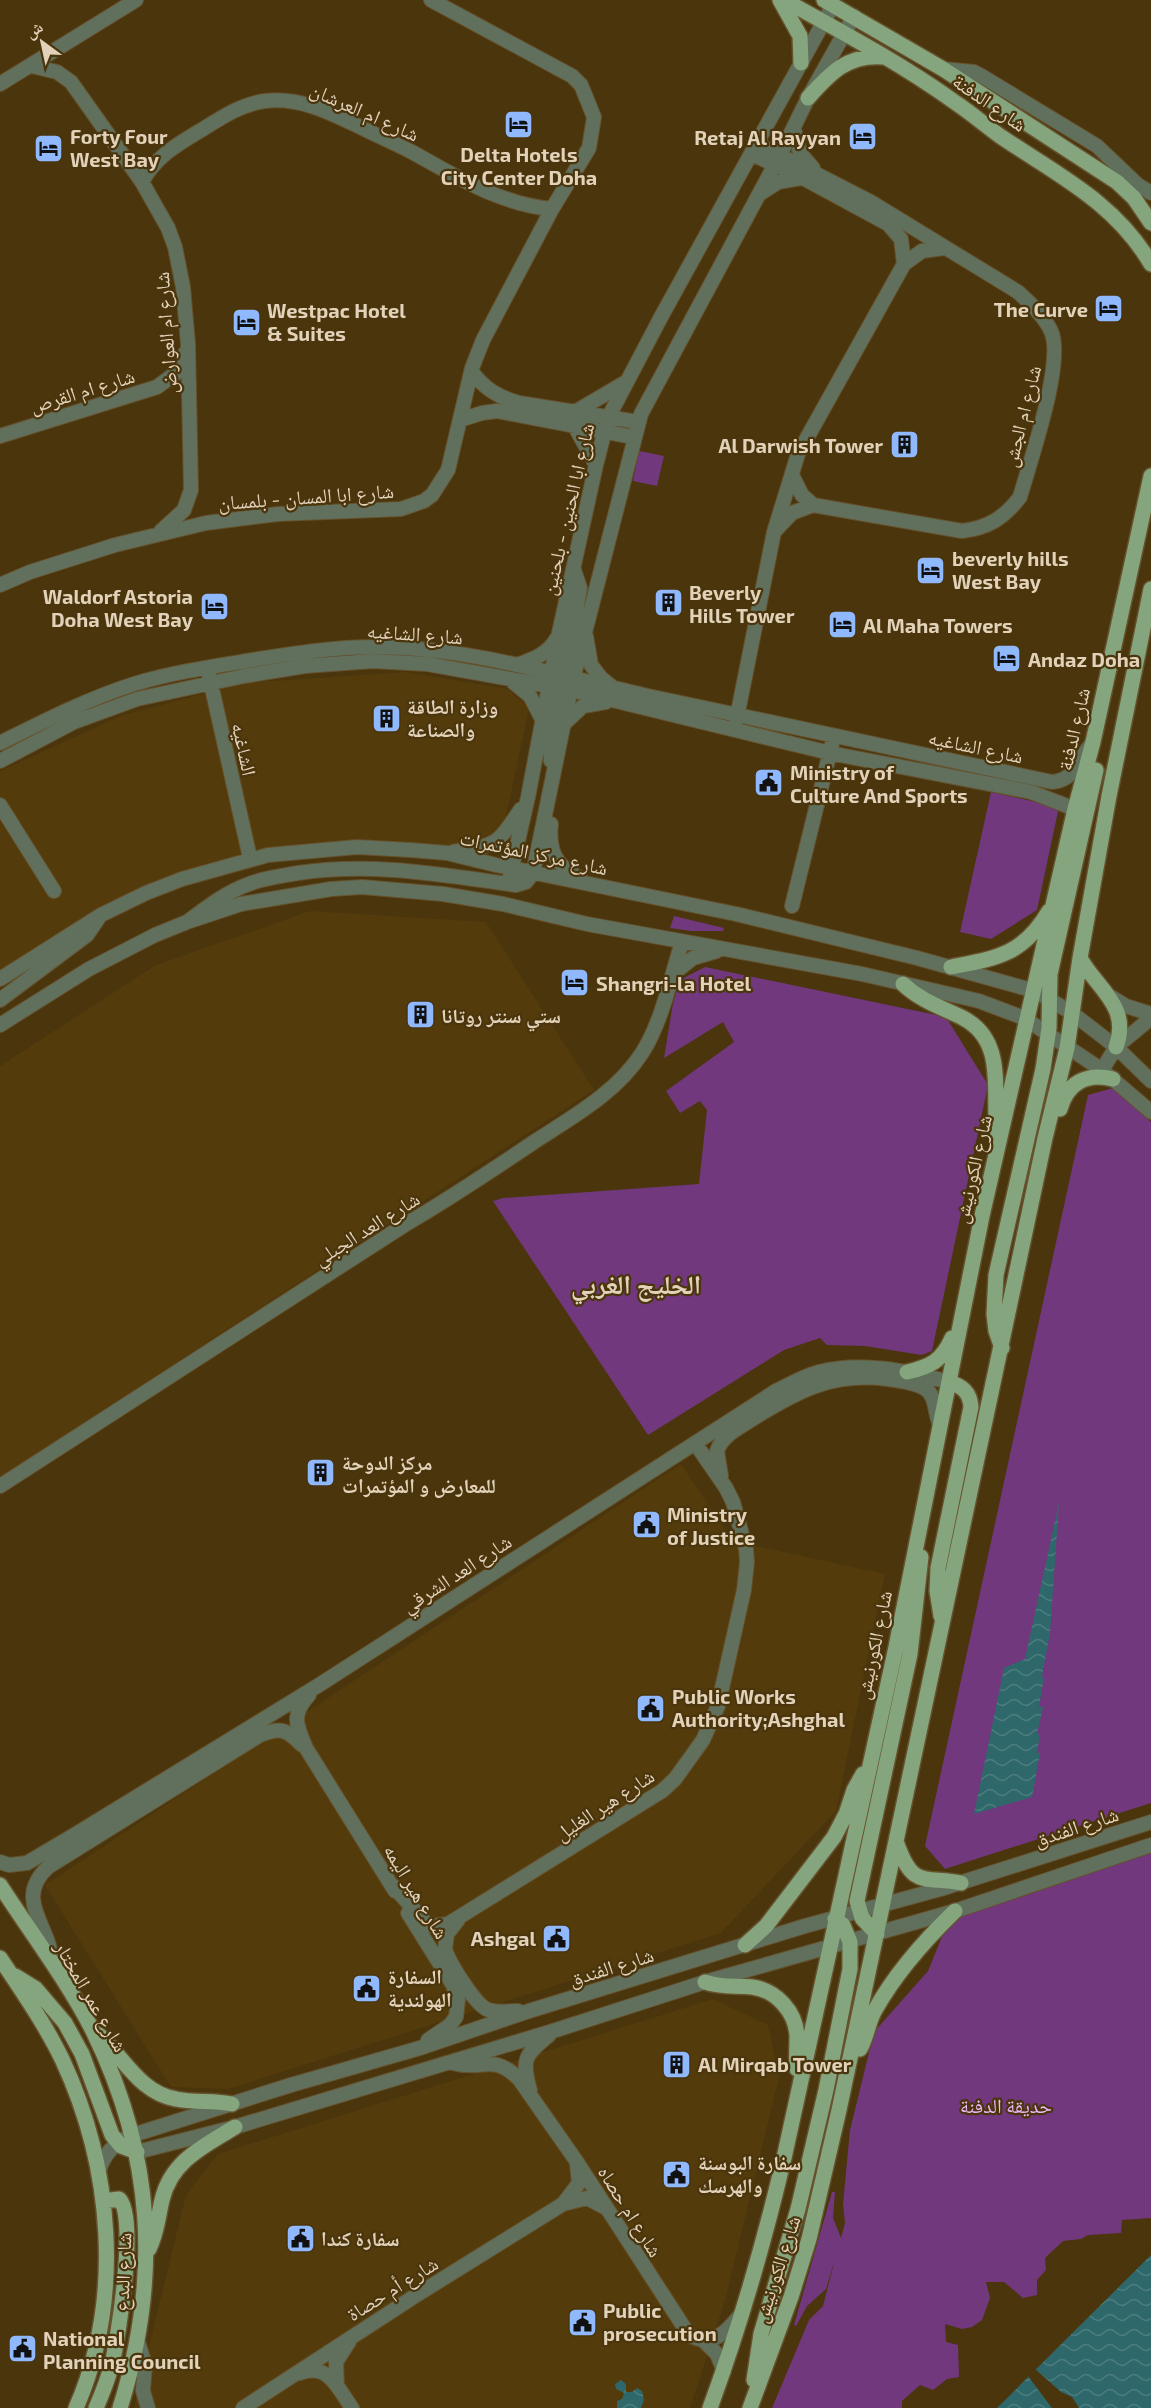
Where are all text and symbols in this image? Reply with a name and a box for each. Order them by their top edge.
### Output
north arrow [12,12,72,72]
text: ش [21,16,46,42]
street label: شارع الدفنة [947,68,1031,138]
street label: شارع ام العرشان [306,76,423,148]
hotel icon: Delta Hotels City Center Doha [503,108,535,140]
hotel icon: Retaj Al Rayyan [846,121,878,153]
place label: Forty Four West Bay [70,124,168,172]
place label: Retaj Al Rayyan [694,125,841,150]
hotel icon: Forty Four West Bay [33,132,65,164]
place label: Delta Hotels City Center Doha [441,142,597,190]
street label: شارع ام العوارض [149,271,184,395]
hotel icon: The Curve [1093,293,1125,325]
place label: The Curve [994,297,1088,321]
place label: Westpac Hotel & Suites [267,298,406,345]
hotel icon: Westpac Hotel & Suites [230,306,262,338]
street label: شارع ام القرص [27,363,138,420]
street label: شارع ام الجش [997,363,1048,470]
street label: شارع ابا الحنين - بلحنين [536,421,600,598]
building icon: Al Darwish Tower [888,429,920,461]
place label: Al Darwish Tower [718,433,883,457]
street label: شارع ابا المسان - بلمسان [217,478,395,516]
place label: beverly hills West Bay [952,546,1069,594]
hotel icon: beverly hills West Bay [915,554,947,586]
place label: Beverly Hills Tower [689,580,795,627]
place label: Waldorf Astoria Doha West Bay [43,584,194,632]
building icon: Beverly Hills Tower [652,587,684,619]
hotel icon: Waldorf Astoria Doha West Bay [198,591,230,623]
hotel icon: Al Maha Towers [826,609,858,641]
place label: Al Maha Towers [863,613,1013,637]
street label: شارع الشاغيه [366,618,464,650]
hotel icon: Andaz Doha [991,643,1023,675]
place label: Andaz Doha [1028,647,1140,671]
street label: شارع الدفنة [1052,685,1096,773]
place label: وزارة الطاقة والصناعة [407,694,498,741]
building icon: وزارة الطاقة والصناعة [370,702,402,734]
street label: الشاغيه [227,720,262,778]
street label: شارع الشاغيه [926,724,1026,770]
place label: Ministry of Culture And Sports [790,760,968,807]
public building icon: Ministry of Culture And Sports [753,767,785,799]
street label: شارع مركز المؤتمرات [457,825,610,881]
hotel icon: Shangri-la Hotel [559,967,591,999]
place label: Shangri-la Hotel [596,971,751,995]
building icon: ستي سنتر روتانا [404,999,436,1031]
place label: ستي سنتر روتانا [441,1003,561,1032]
street label: شارع الكورنيش [948,1112,998,1226]
street label: شارع العد الجبلي [309,1186,426,1274]
district label: الخليج الغربي [571,1268,701,1305]
place label: مركز الدوحة للمعارض و المؤتمرات [342,1450,496,1498]
building icon: مركز الدوحة للمعارض و المؤتمرات [305,1457,337,1489]
place label: Ministry of Justice [667,1502,755,1549]
public building icon: Ministry of Justice [630,1509,662,1541]
street label: شارع العد الشرقي [397,1529,518,1622]
street label: شارع الكورنيش [850,1588,898,1702]
place label: Public Works Authority;Ashghal [672,1684,845,1732]
public building icon: Public Works Authority;Ashghal [635,1692,667,1724]
street label: شارع هير الغليل [550,1763,659,1847]
street label: شارع الفندق [1031,1801,1122,1853]
street label: شارع هير اليمه [378,1839,455,1944]
public building icon: Ashgal [541,1922,573,1954]
place label: Ashgal [471,1926,536,1950]
street label: شارع عمر المختار [48,1935,133,2057]
street label: شارع الفندق [566,1942,657,1992]
place label: السفارة الهولندية [388,1964,452,2012]
public building icon: السفارة الهولندية [351,1972,383,2004]
building icon: Al Mirqab Tower [661,2048,693,2080]
place label: Al Mirqab Tower [698,2052,852,2076]
park label: حديقة الدفنة [960,2093,1052,2117]
place label: سفارة البوسنة والهرسك [698,2150,801,2198]
public building icon: سفارة البوسنة والهرسك [661,2158,693,2190]
street label: شارع ام حصاه [591,2161,668,2263]
street label: شارع الكورنيش [747,2213,806,2326]
public building icon: سفارة كندا [284,2222,316,2254]
place label: سفارة كندا [321,2226,399,2250]
street label: شارع البدع [109,2232,137,2312]
street label: شارع أم حصاة [342,2251,444,2328]
place label: Public prosecution [603,2298,717,2345]
public building icon: Public prosecution [566,2306,598,2338]
place label: National Planning Council [43,2326,201,2373]
public building icon: National Planning Council [6,2333,38,2365]

